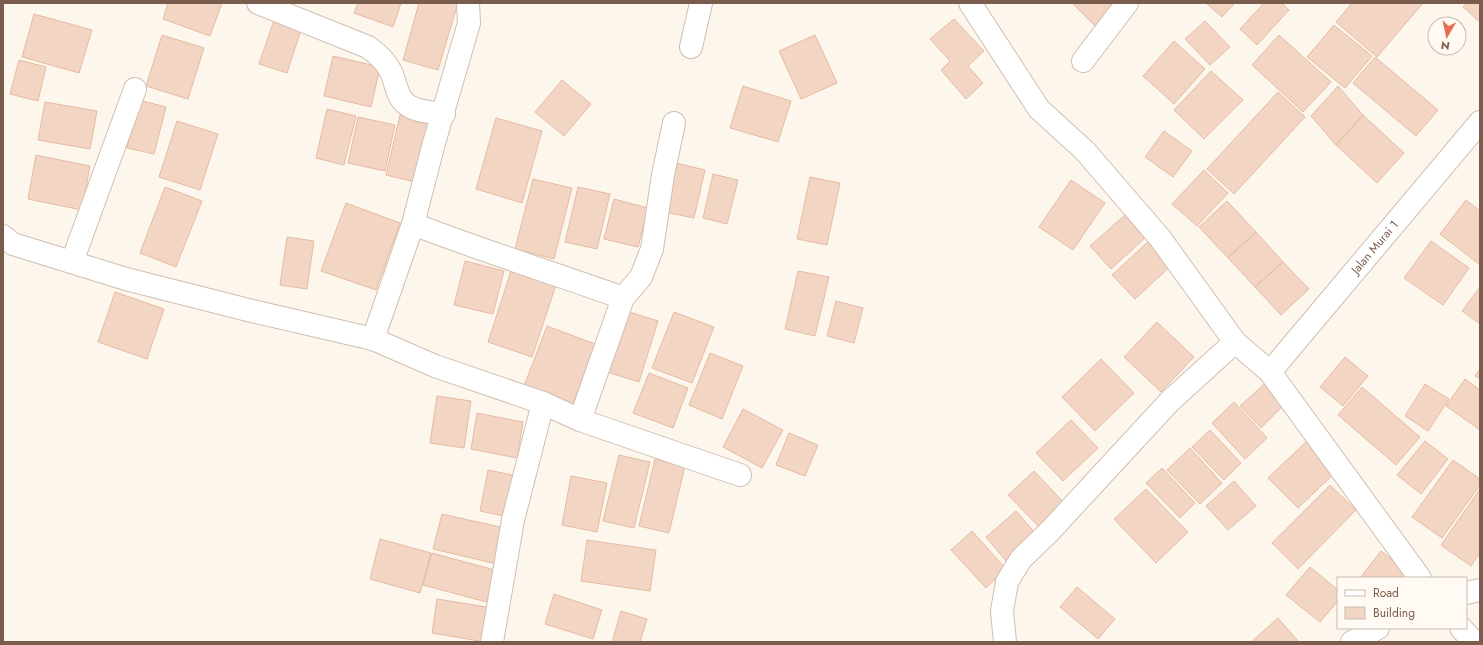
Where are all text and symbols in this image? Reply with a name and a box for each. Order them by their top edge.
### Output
north arrow [1427,16,1467,56]
text: N [1440,37,1451,54]
street label: Jalan Murai 1 [1346,216,1403,279]
legend [1337,577,1467,629]
text: Road [1373,584,1399,602]
text: Building [1373,604,1415,622]

